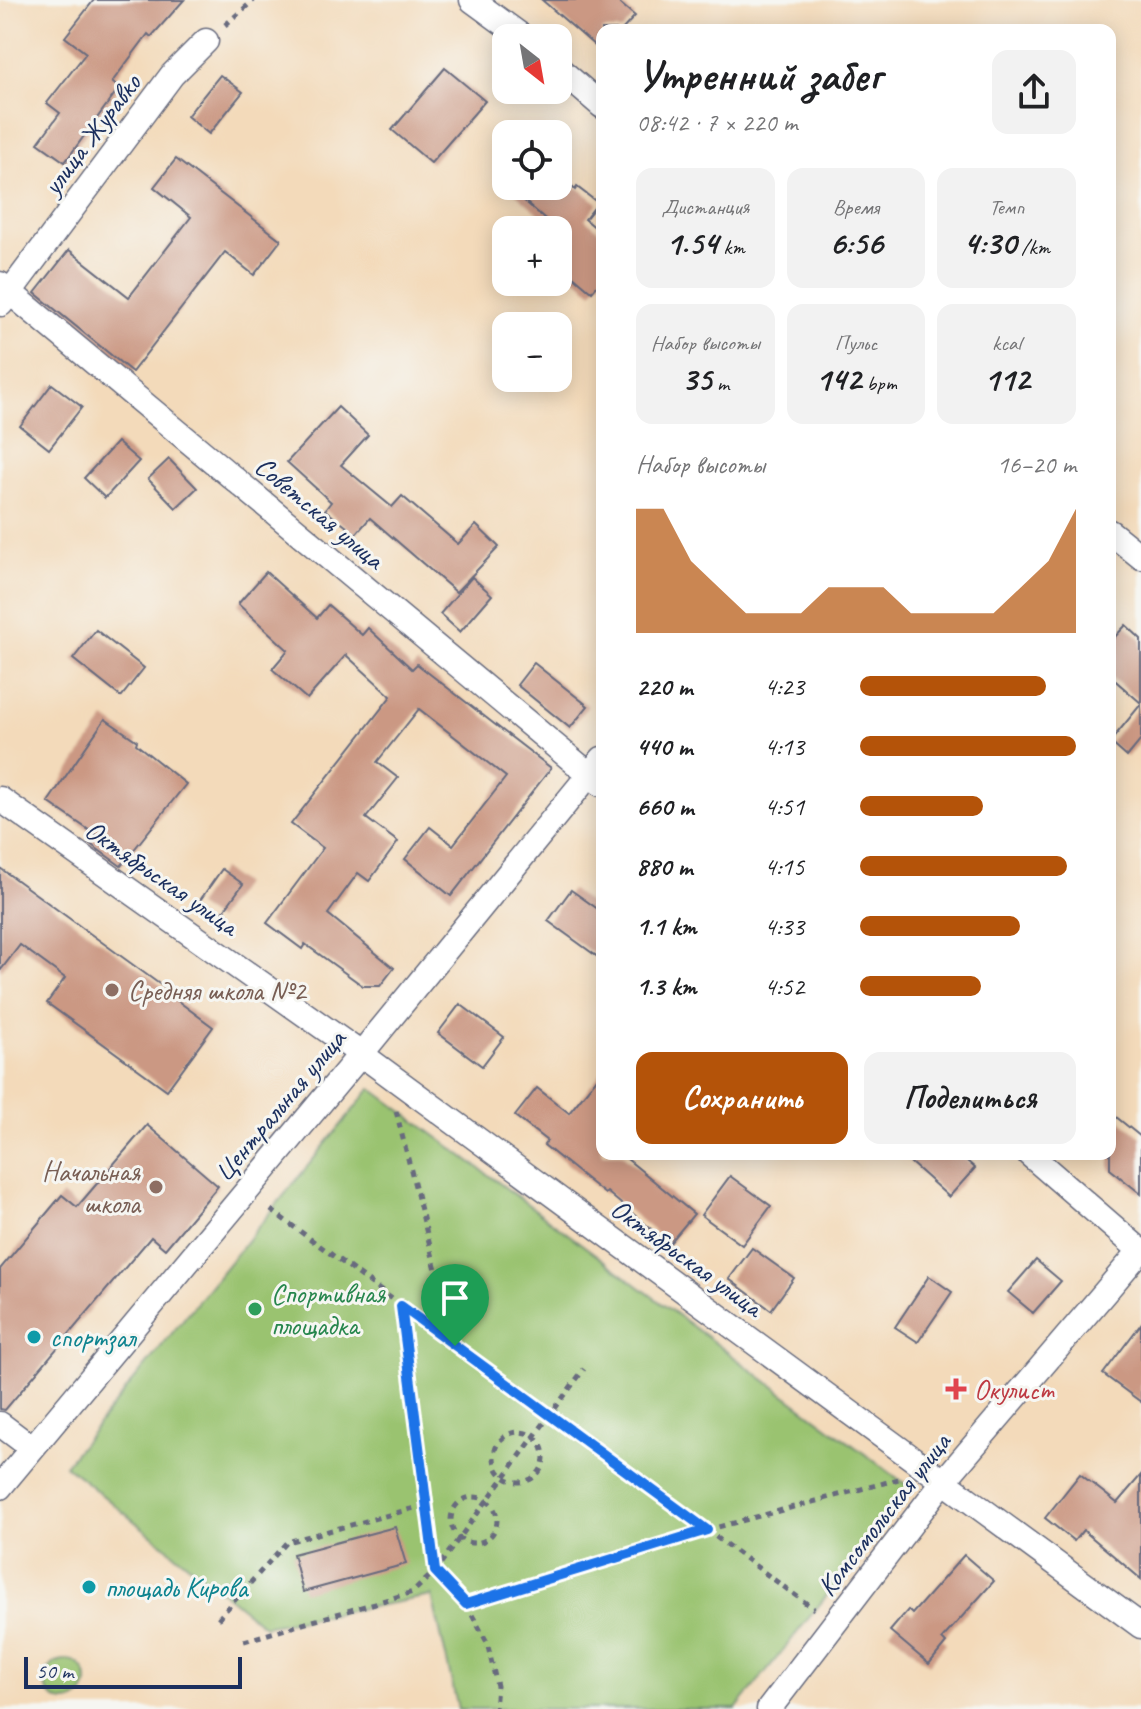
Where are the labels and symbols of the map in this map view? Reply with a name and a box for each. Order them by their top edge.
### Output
north arrow [492,24,572,104]
street label: улица Журавко [33,65,150,203]
street label: Советская улица [248,448,393,578]
street label: Октябрьская улица [78,812,247,944]
place label: Средняя школа №2 [128,973,308,1008]
marker: Средняя школа №2 [103,981,121,999]
street label: Центральная улица [206,1021,354,1188]
place label: Начальная школа [42,1154,142,1221]
marker: Начальная школа [147,1178,165,1196]
street label: Октябрьская улица [604,1191,771,1326]
pin [421,1264,489,1346]
place label: Cпортивная площадка [271,1276,386,1343]
marker: Cпортивная площадка [246,1300,264,1318]
place label: спортзал [50,1320,137,1355]
marker: спортзал [25,1328,43,1346]
place label: Окулист [974,1372,1055,1407]
marker: Окулист [945,1378,967,1400]
street label: Комсомольская улица [809,1424,959,1603]
place label: площадь Кирова [105,1570,249,1605]
marker: площадь Кирова [80,1578,98,1596]
scale bar [24,1653,242,1689]

